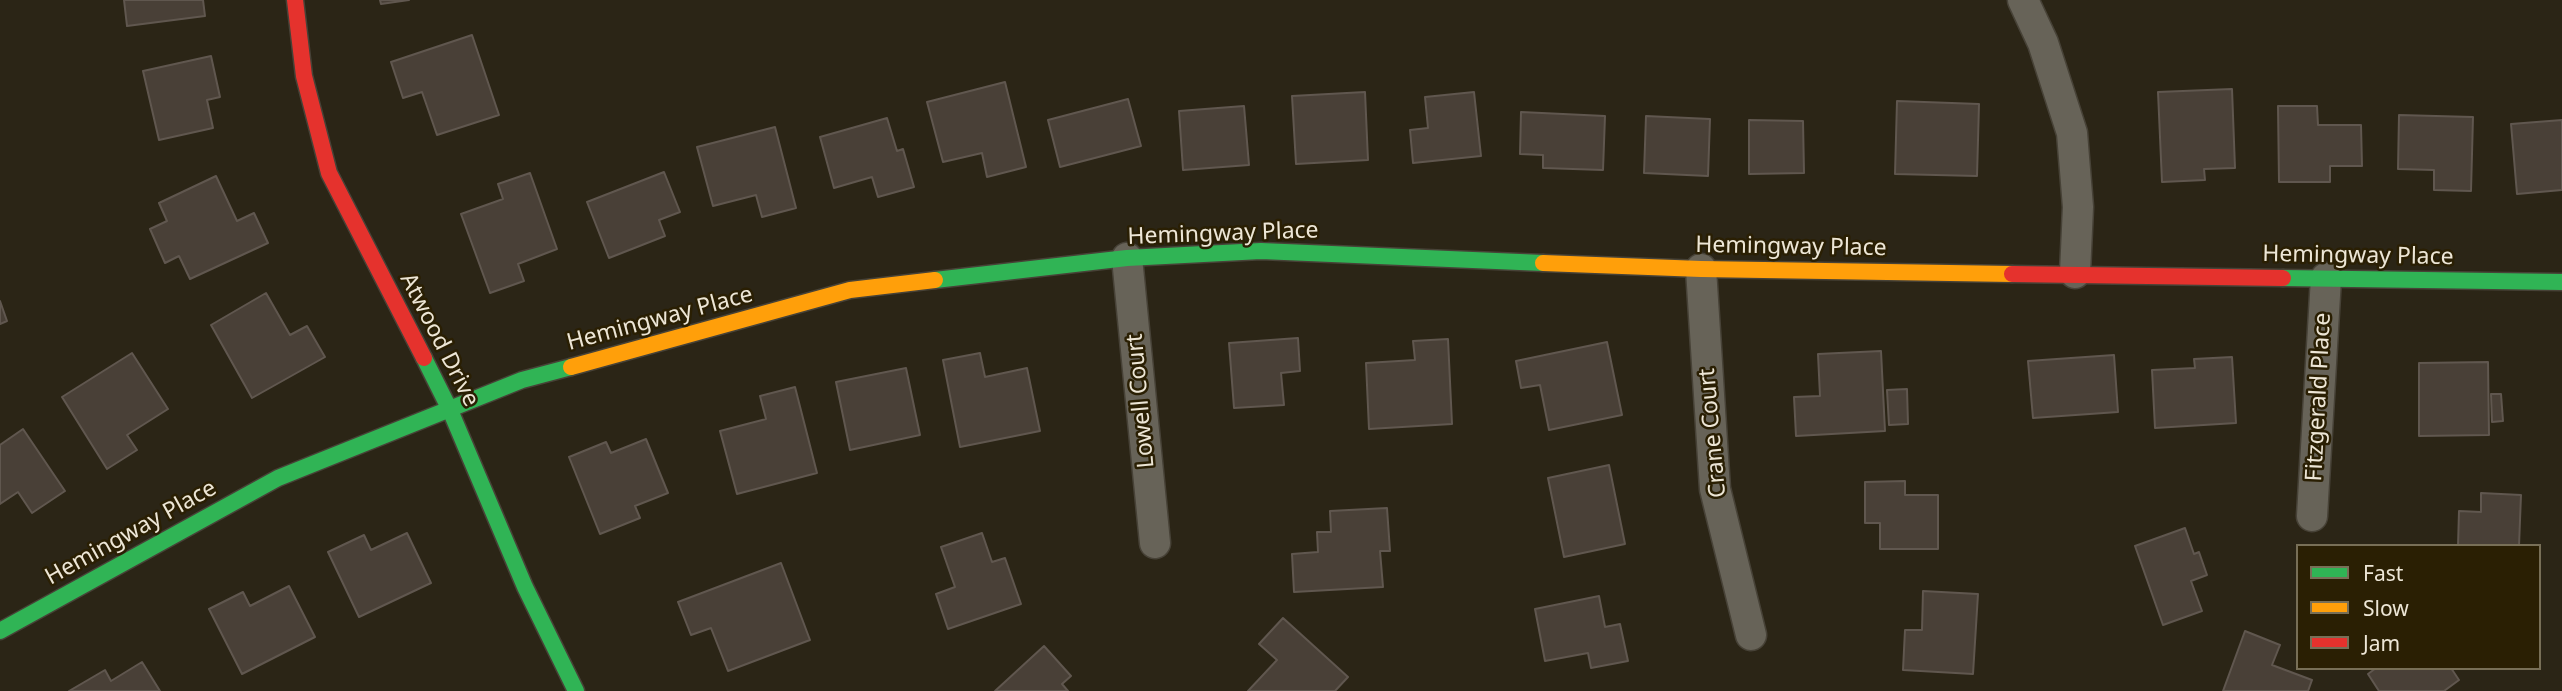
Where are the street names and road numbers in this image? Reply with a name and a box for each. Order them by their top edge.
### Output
street label: Hemingway Place [1127,217,1319,251]
street label: Hemingway Place [1695,232,1887,262]
street label: Hemingway Place [2262,241,2454,271]
street label: Atwood Drive [394,269,484,411]
street label: Hemingway Place [564,281,756,357]
street label: Fitzgerald Place [2301,312,2337,482]
street label: Lowell Court [1121,333,1161,469]
street label: Crane Court [1694,367,1732,499]
street label: Hemingway Place [41,475,221,591]

